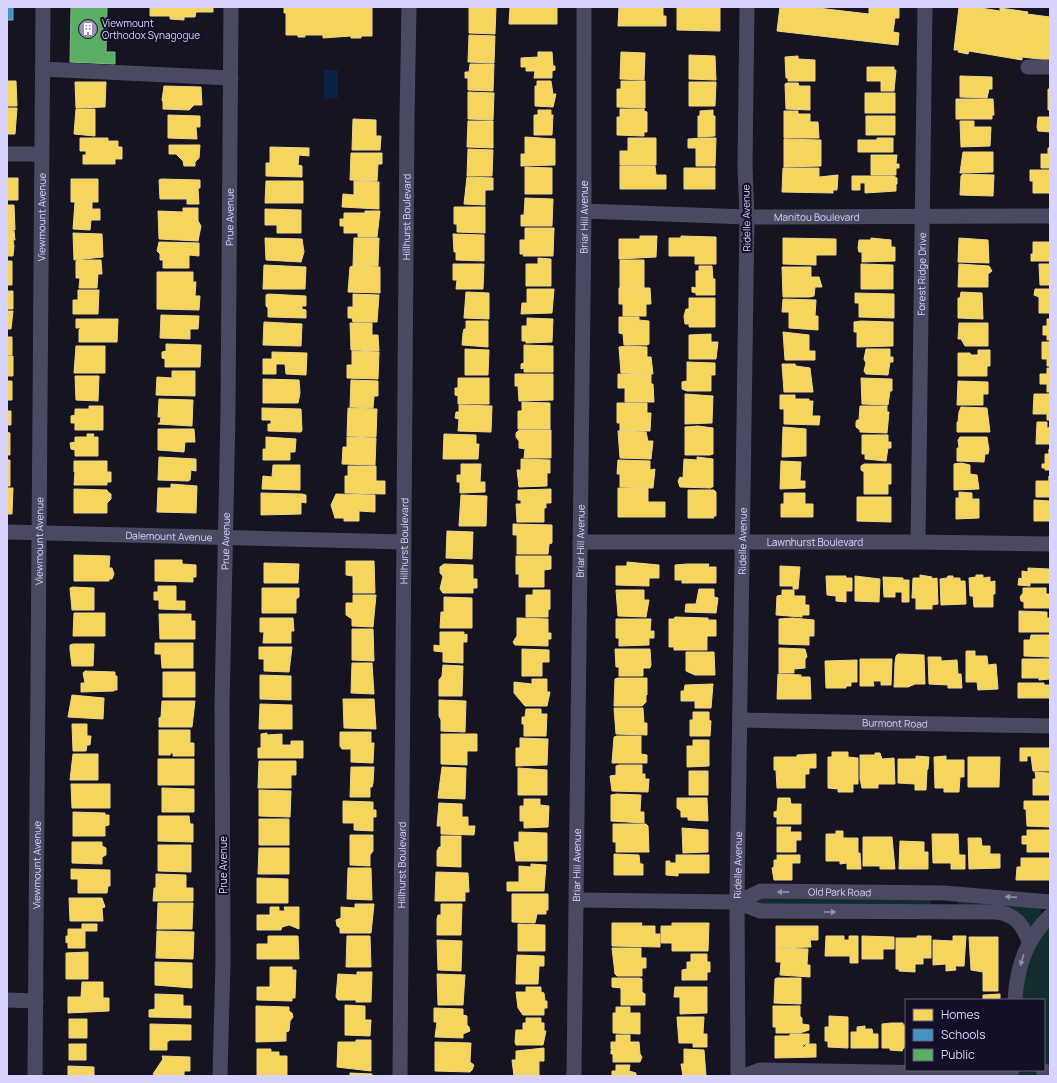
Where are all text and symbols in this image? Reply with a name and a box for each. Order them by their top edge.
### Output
place label: Viewmount Orthodox Synagogue [102,16,200,42]
building icon: Viewmount Orthodox Synagogue [77,18,99,40]
street label: Viewmount Avenue [34,173,49,261]
street label: Hillhurst Boulevard [399,174,414,260]
street label: Briar Hill Avenue [577,180,591,254]
street label: Ridelle Avenue [738,184,754,252]
street label: Prue Avenue [222,188,237,246]
street label: Manitou Boulevard [774,210,860,224]
street label: Forest Ridge Drive [914,232,929,316]
street label: Viewmount Avenue [32,497,46,585]
street label: Hillhurst Boulevard [397,498,411,584]
street label: Briar Hill Avenue [573,504,588,578]
street label: Ridelle Avenue [735,507,750,575]
street label: Prue Avenue [218,512,233,570]
street label: Dalemount Avenue [125,528,213,544]
street label: Lawnhurst Boulevard [767,535,863,549]
street label: Burmont Road [862,715,928,731]
street label: Viewmount Avenue [29,821,44,909]
street label: Hillhurst Boulevard [394,822,409,908]
street label: Briar Hill Avenue [569,828,584,902]
street label: Ridelle Avenue [730,831,745,899]
street label: Prue Avenue [216,836,230,894]
street label: Old Park Road [808,885,871,899]
one-way arrow [776,889,789,895]
one-way arrow [1005,894,1017,901]
one-way arrow [824,908,836,915]
one-way arrow [1019,954,1025,966]
legend [905,999,1045,1071]
text: Homes [941,1006,980,1023]
text: Schools [941,1026,985,1043]
text: Public [941,1046,975,1063]

